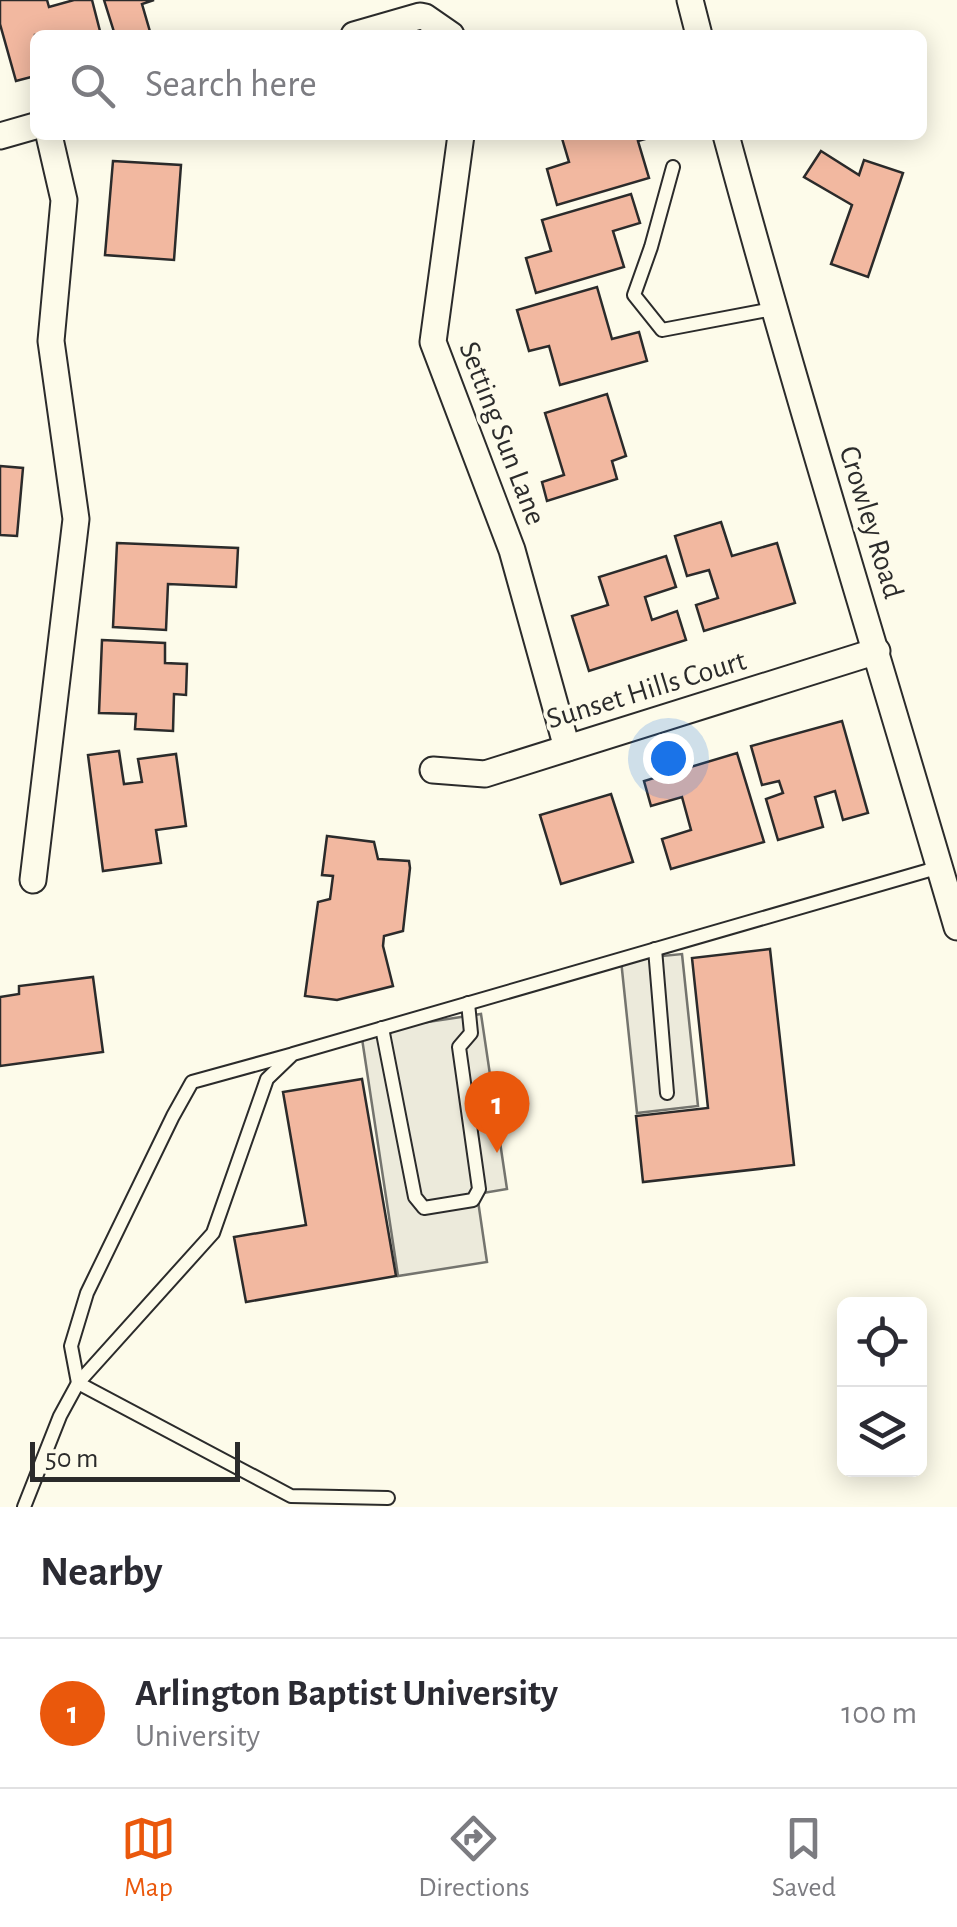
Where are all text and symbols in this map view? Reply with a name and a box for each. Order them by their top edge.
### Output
search box [30,30,927,140]
icon: search [65,58,120,113]
text: Search here [145,66,317,104]
street label: Setting Sun Lane [453,338,551,529]
street label: Crowley Road [834,442,908,602]
street label: Sunset Hills Court [543,645,750,735]
your location [643,733,694,784]
pin: 1 [464,1070,530,1153]
map controls [837,1297,927,1477]
button: locate [837,1297,927,1387]
button: layers [837,1387,927,1477]
scale bar [30,1437,240,1482]
text: 50 m [45,1445,99,1473]
text: Nearby [40,1551,163,1593]
text: Arlington Baptist University [135,1675,558,1713]
text: 1 [67,1697,78,1729]
text: 100 m [841,1697,917,1729]
text: University [135,1720,260,1752]
tab: Map [121,1811,176,1905]
tab: Directions [418,1811,530,1905]
tab: Saved [772,1811,836,1905]

